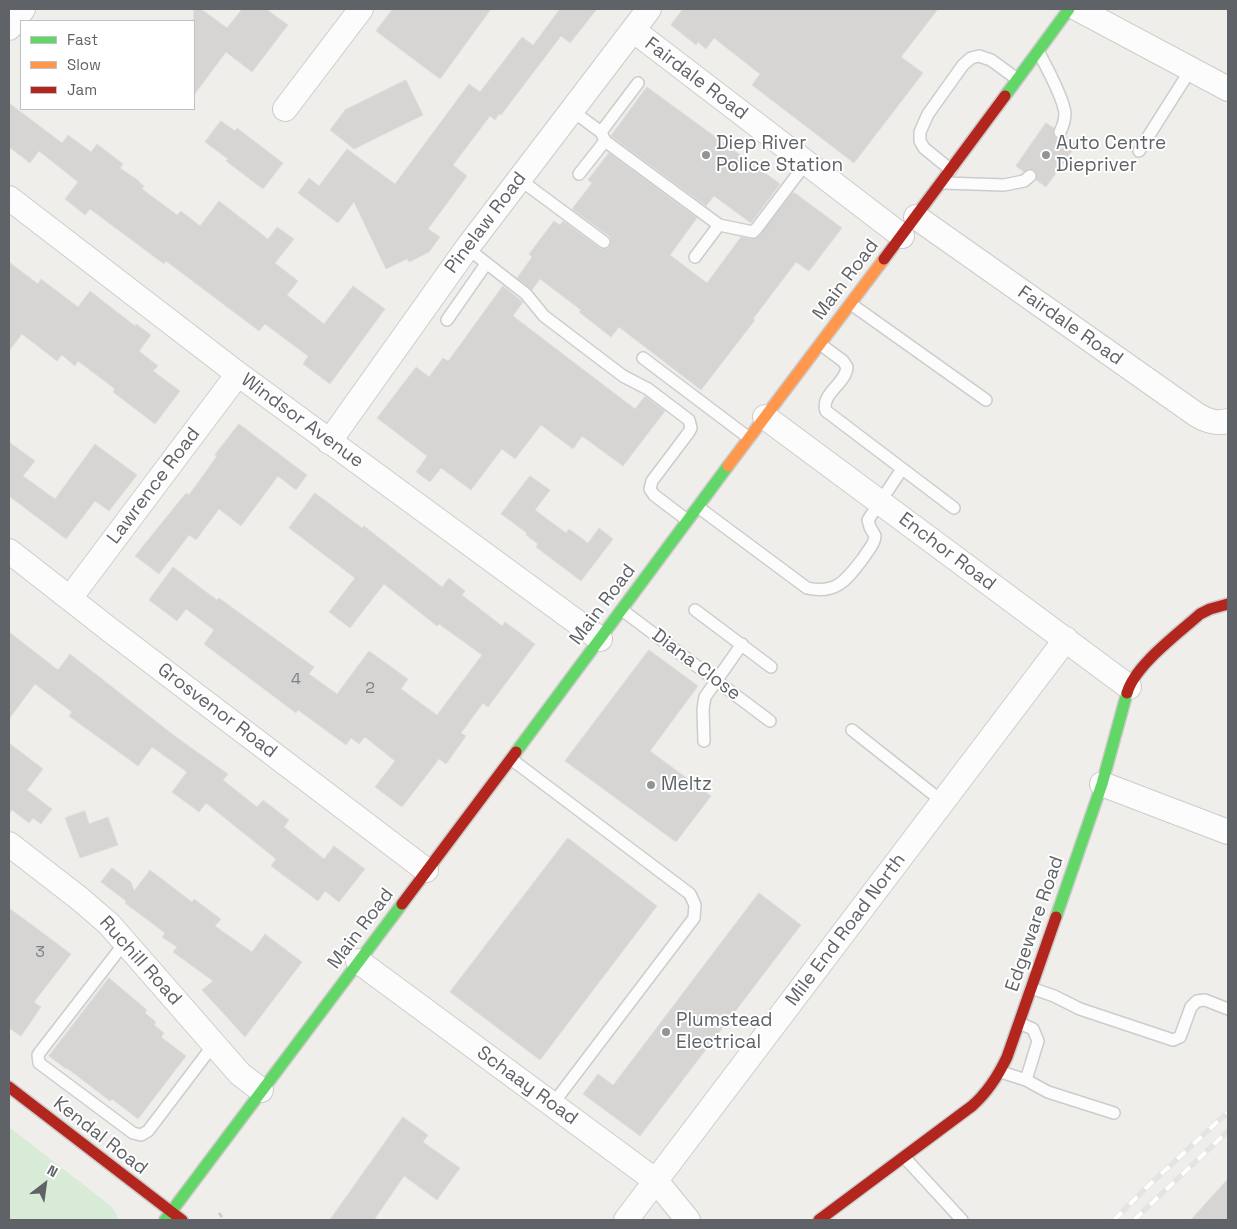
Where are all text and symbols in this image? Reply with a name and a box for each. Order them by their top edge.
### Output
legend [20,20,195,110]
text: Fast [67,30,98,49]
street label: Fairdale Road [640,33,752,125]
text: Slow [67,55,101,74]
text: Jam [67,80,97,99]
place label: Diep River Police Station [716,133,843,177]
place label: Auto Centre Diepriver [1056,133,1166,177]
marker: Diep River Police Station [700,149,712,161]
marker: Auto Centre Diepriver [1040,149,1052,161]
street label: Pinelaw Road [440,168,532,278]
street label: Main Road [808,235,884,325]
street label: Fairdale Road [1013,281,1127,371]
street label: Windsor Avenue [236,369,368,473]
street label: Lawrence Road [103,423,205,549]
street label: Enchor Road [894,508,1000,596]
street label: Main Road [565,560,641,650]
street label: Diana Close [647,624,745,706]
street label: Grosvenor Road [153,659,281,763]
house number: 4 [291,670,301,690]
house number: 2 [365,679,375,699]
place label: Meltz [661,774,712,796]
marker: Meltz [645,779,657,791]
street label: Mile End Road North [781,849,911,1011]
street label: Edgeware Road [1001,853,1069,995]
street label: Main Road [323,884,399,974]
street label: Ruchill Road [94,912,186,1010]
house number: 3 [35,943,45,963]
place label: Plumstead Electrical [676,1010,772,1054]
marker: Plumstead Electrical [660,1026,672,1038]
street label: Schaay Road [472,1042,582,1130]
street label: Kendal Road [48,1092,152,1180]
north arrow [20,1159,70,1209]
text: N [44,1161,61,1181]

